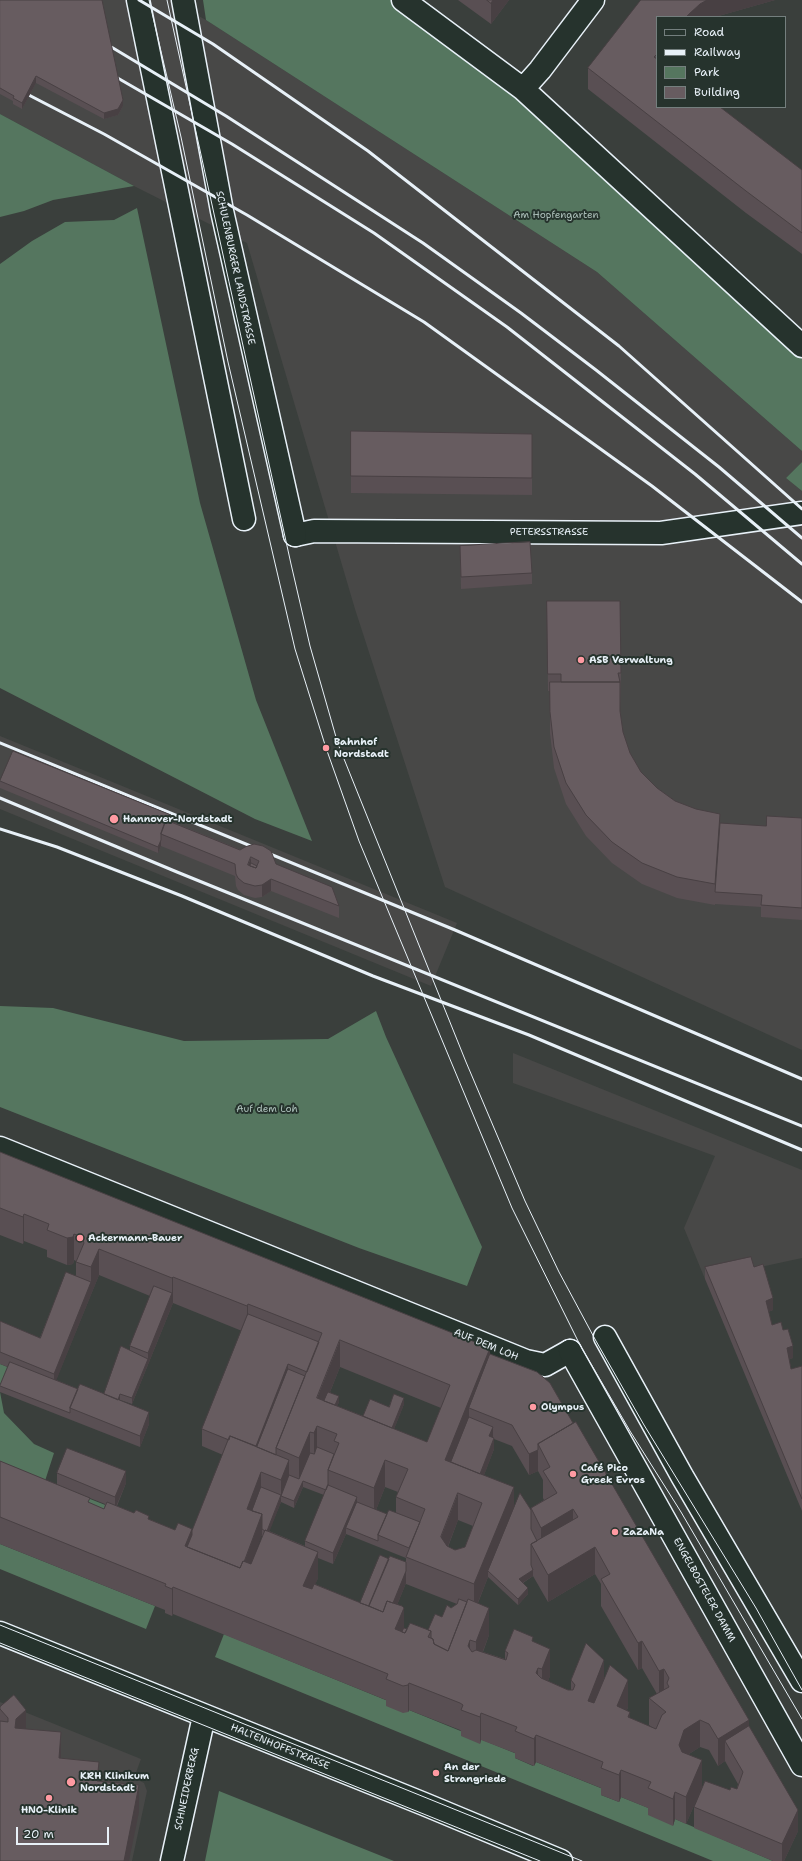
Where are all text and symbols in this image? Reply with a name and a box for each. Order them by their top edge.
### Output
legend [656,16,786,108]
text: Road [694,24,724,40]
text: Railway [694,44,741,60]
text: Park [694,64,720,80]
text: Building [694,84,740,100]
street label: SCHULENBURGER LANDSTRASSE [213,190,257,346]
park label: Am Hopfengarten [513,209,599,221]
street label: PETERSSTRASSE [510,526,588,538]
place label: ASB Verwaltung [589,654,673,666]
marker: ASB Verwaltung [576,655,586,665]
place label: Bahnhof Nordstadt [334,736,389,760]
marker: Bahnhof Nordstadt [321,743,331,753]
marker: Hannover-Nordstadt [108,813,120,825]
place label: Hannover-Nordstadt [123,813,232,825]
park label: Auf dem Loh [236,1103,298,1115]
place label: Ackermann-Bauer [88,1232,182,1244]
marker: Ackermann-Bauer [75,1233,85,1243]
street label: AUF DEM LOH [452,1327,520,1363]
place label: Olympus [541,1401,584,1413]
marker: Olympus [528,1402,538,1412]
place label: Café Pico Greek Evros [581,1462,645,1486]
marker: Café Pico Greek Evros [568,1469,578,1479]
place label: ZaZaNa [623,1526,664,1538]
marker: ZaZaNa [610,1527,620,1537]
street label: ENGELBOSTELER DAMM [670,1536,738,1644]
street label: HALTENHOFFSTRASSE [229,1722,331,1772]
street label: SCHNEIDERBERG [172,1747,202,1831]
place label: An der Strangriede [444,1761,506,1784]
marker: An der Strangriede [431,1768,441,1778]
place label: KRH Klinikum Nordstadt [80,1770,149,1794]
marker: KRH Klinikum Nordstadt [65,1776,77,1788]
marker: HNO-Klinik [44,1793,54,1803]
place label: HNO-Klinik [21,1804,77,1816]
scale bar [18,1819,111,1845]
text: 20 m [23,1826,54,1842]

